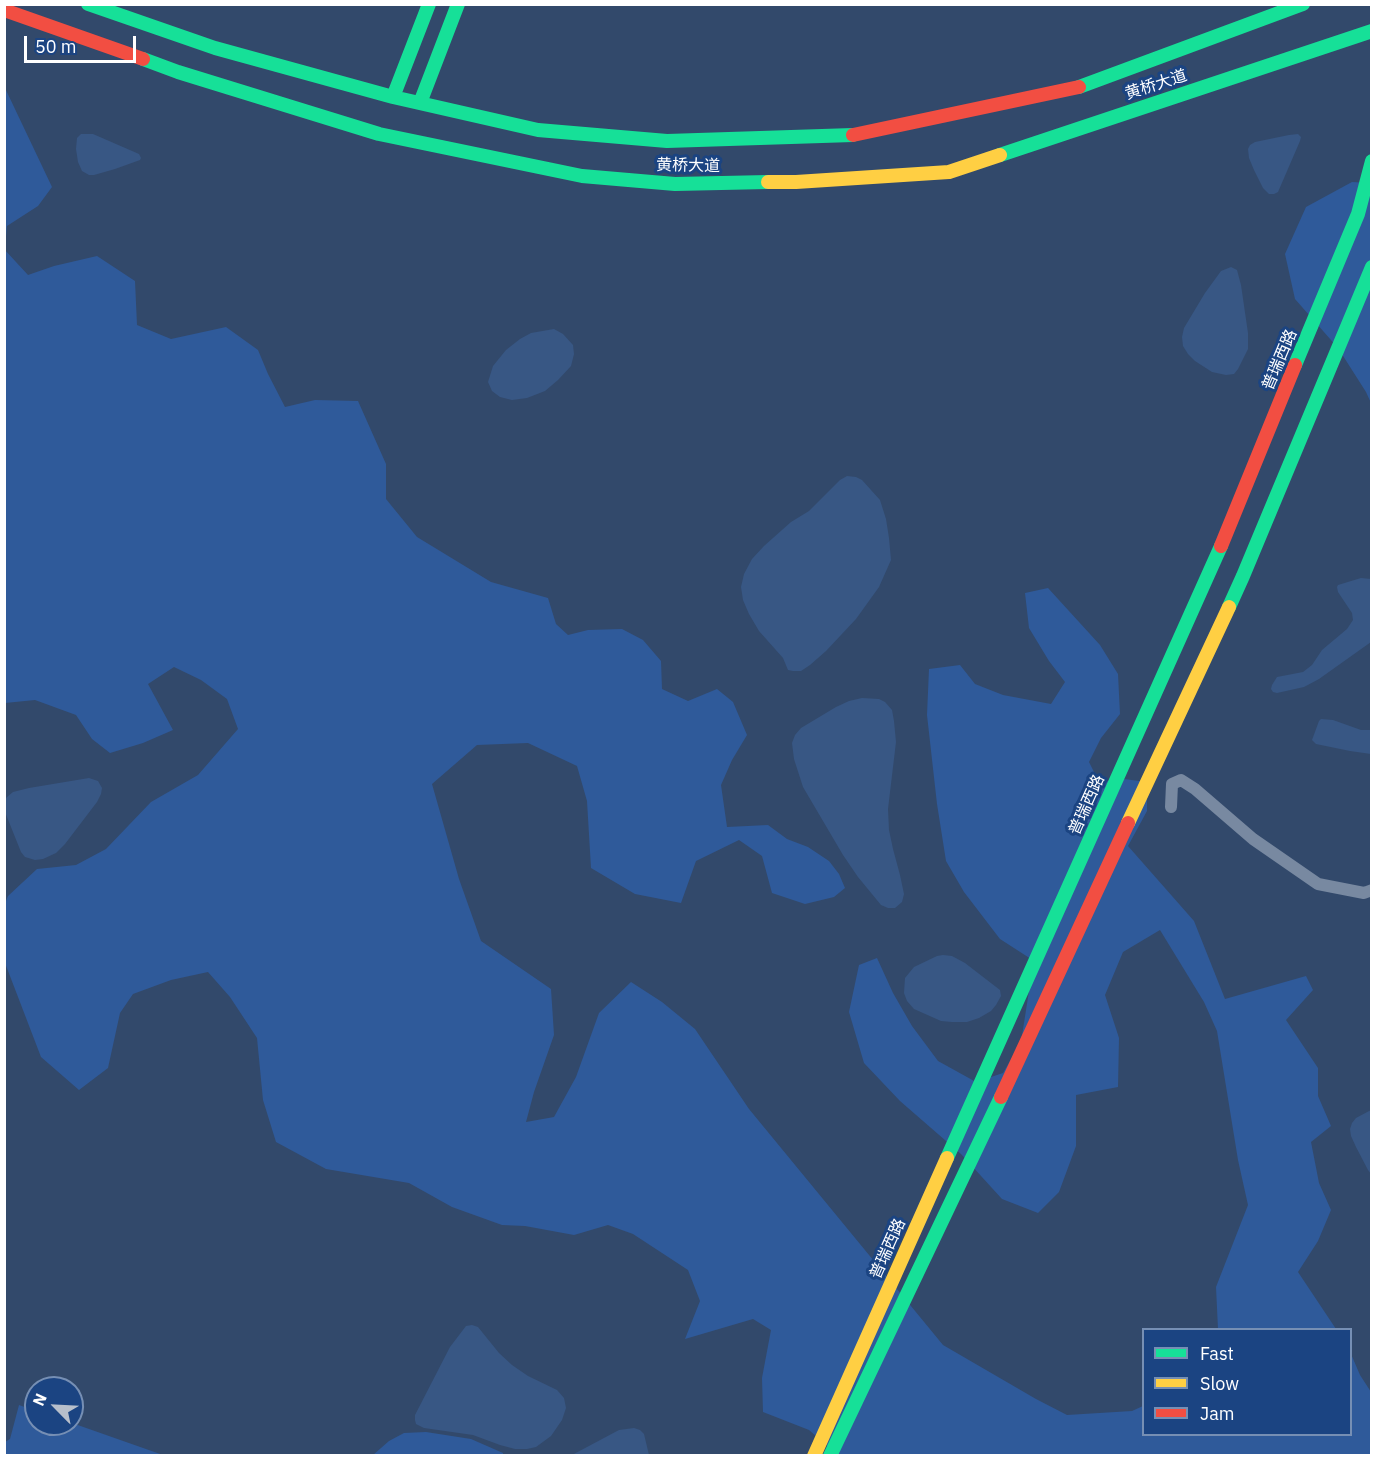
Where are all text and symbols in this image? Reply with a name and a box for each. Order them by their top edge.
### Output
scale bar [27,24,140,62]
text: 50 m [35,35,77,58]
street label: 黄桥大道 [1123,66,1189,104]
street label: 黄桥大道 [656,156,720,176]
street label: 普瑞西路 [1259,327,1301,393]
street label: 普瑞西路 [1065,772,1109,838]
street label: 普瑞西路 [866,1216,910,1282]
legend [1142,1328,1352,1436]
text: Fast [1200,1342,1234,1365]
text: Slow [1200,1372,1239,1395]
north arrow [24,1376,84,1436]
text: N [28,1390,51,1409]
text: Jam [1200,1402,1235,1425]

